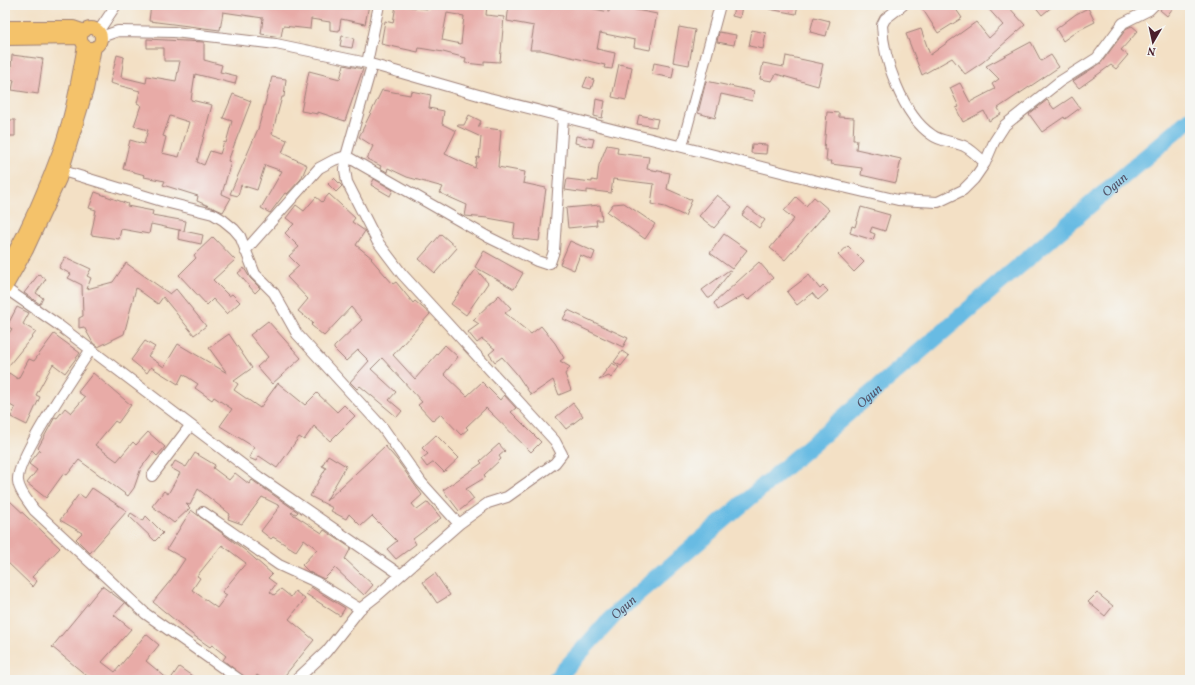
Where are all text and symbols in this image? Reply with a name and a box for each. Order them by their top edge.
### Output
north arrow [1133,22,1173,62]
text: N [1147,42,1157,58]
water label: Ogun [1099,169,1133,202]
water label: Ogun [853,381,887,413]
water label: Ogun [608,592,641,624]

